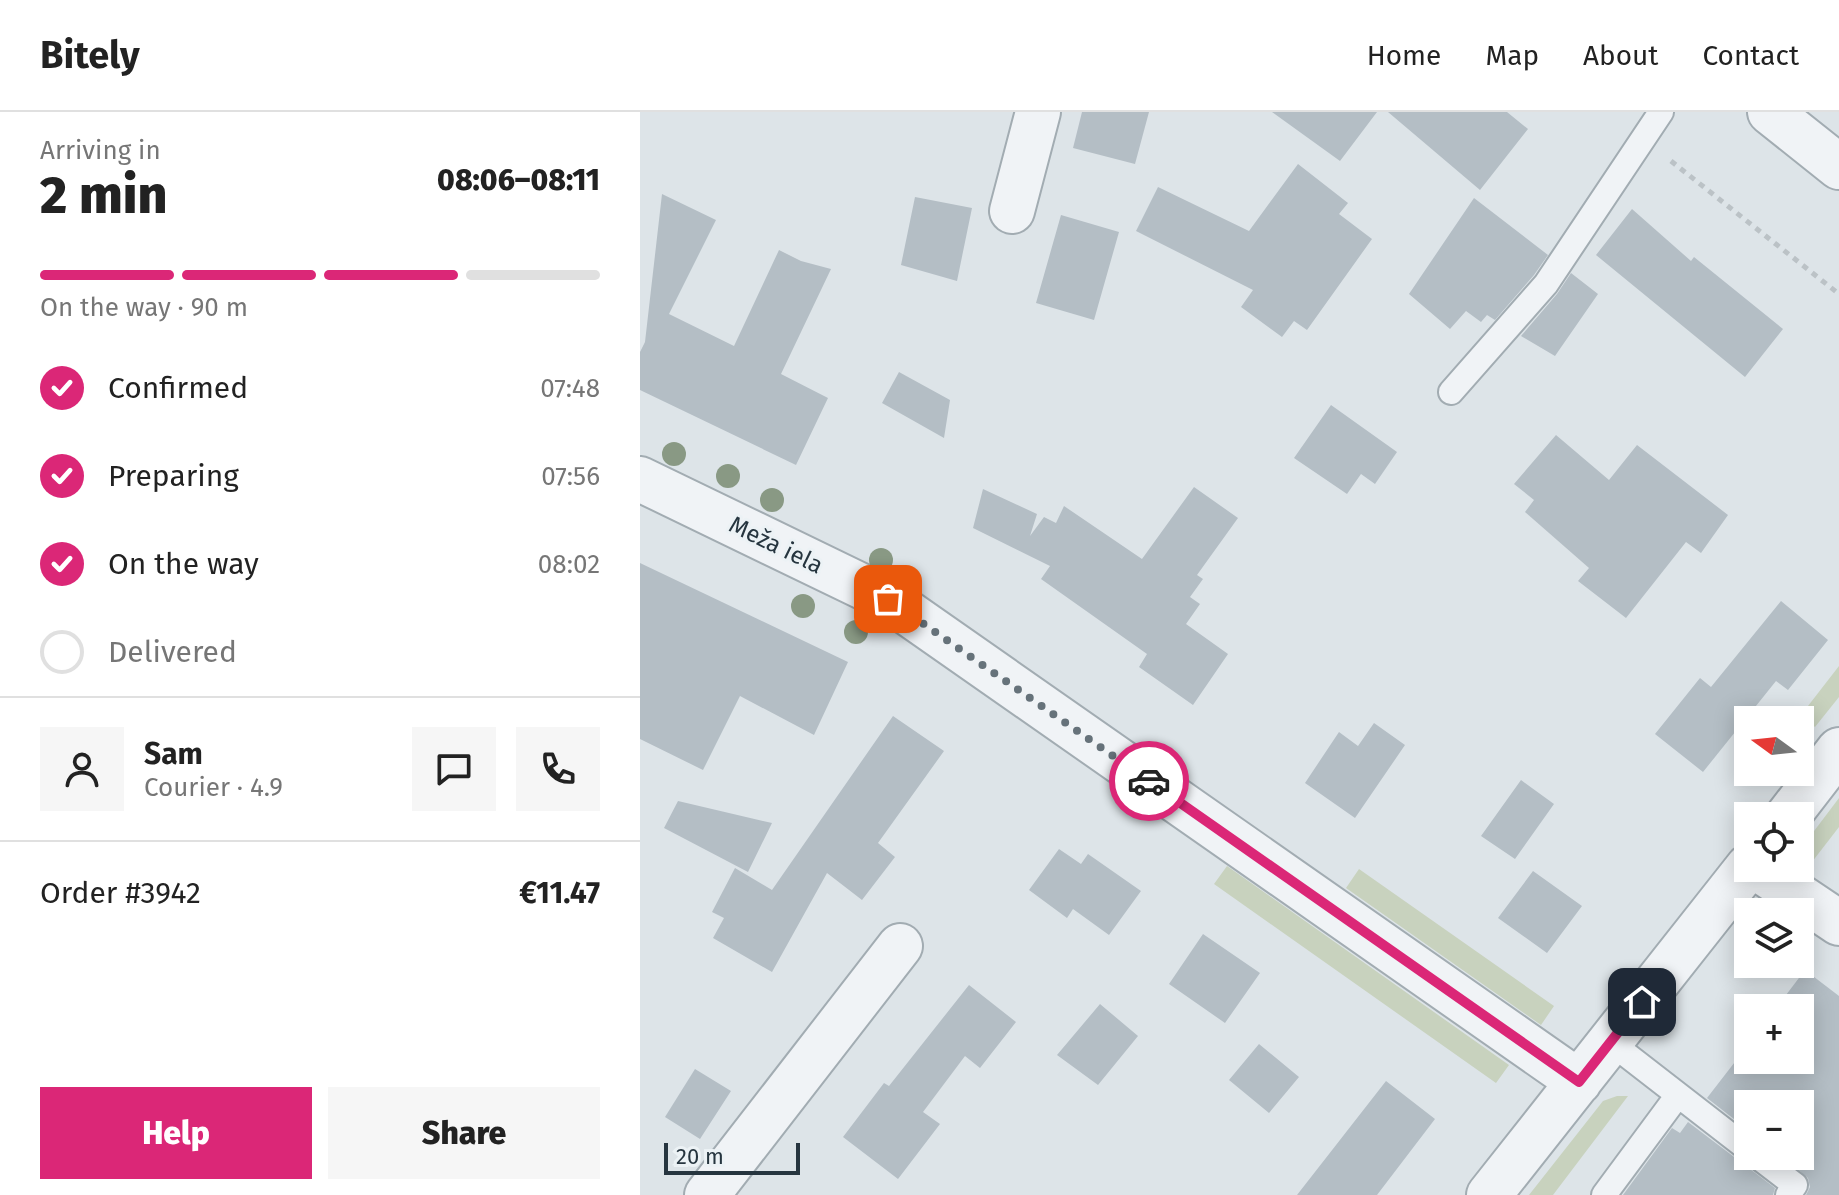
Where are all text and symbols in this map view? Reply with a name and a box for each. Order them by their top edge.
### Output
text: Bitely [40,32,140,78]
text: Home [1367,39,1441,72]
text: Map [1485,39,1539,72]
text: About [1583,39,1658,72]
text: Contact [1702,39,1799,72]
text: Arriving in [40,135,161,166]
text: 08:06–08:11 [437,162,600,198]
text: 2 min [40,164,167,227]
text: On the way · 90 m [40,292,248,323]
icon: check [40,366,84,410]
text: Confirmed [108,370,248,406]
text: 07:48 [540,373,600,404]
icon: check [40,454,84,498]
text: Preparing [108,458,239,494]
text: 07:56 [541,461,600,492]
street label: Meža iela [724,510,828,580]
icon: check [40,542,84,586]
text: On the way [108,546,259,582]
text: 08:02 [538,549,600,580]
pin [854,565,922,633]
icon: bag [866,577,910,621]
text: Delivered [108,634,237,670]
north arrow [1734,706,1814,786]
map controls [1734,706,1814,1170]
button: person [40,727,124,811]
button: chat [412,727,496,811]
button: phone [516,727,600,811]
text: Sam [144,736,203,772]
courier [1109,741,1189,821]
icon: car [1127,759,1171,803]
text: Courier · 4.9 [144,772,283,803]
button: locate [1734,802,1814,882]
text: Order #3942 [40,875,201,911]
text: €11.47 [519,875,600,911]
button: layers [1734,898,1814,978]
pin [1608,968,1676,1036]
icon: home [1620,980,1664,1024]
button: + [1734,994,1814,1074]
button: Help [40,1087,312,1179]
button: Share [328,1087,600,1179]
button: − [1734,1090,1814,1170]
scale bar [664,1139,800,1175]
text: 20 m [676,1143,724,1170]

